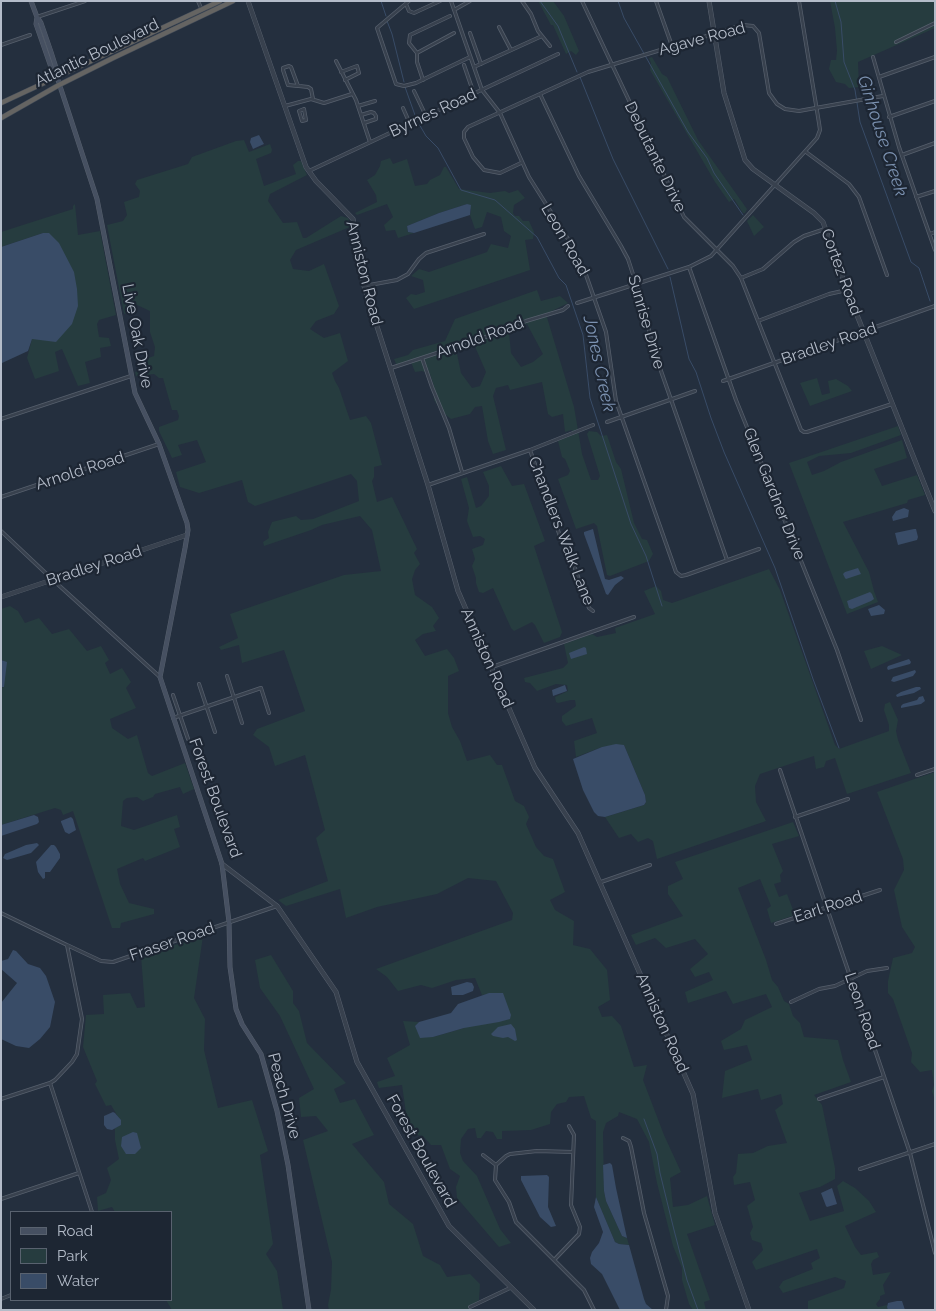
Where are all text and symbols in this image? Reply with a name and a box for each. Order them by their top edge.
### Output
street label: Atlantic Boulevard [32,15,162,91]
street label: Agave Road [657,18,747,60]
water label: Ginhouse Creek [852,73,912,199]
street label: Byrnes Road [386,84,480,142]
street label: Debutante Drive [620,99,690,215]
street label: Leon Road [537,201,593,279]
street label: Anniston Road [342,219,386,327]
street label: Cortez Road [816,226,866,318]
street label: Sunrise Drive [623,273,669,371]
street label: Live Oak Drive [117,282,157,390]
street label: Arnold Road [433,313,527,363]
water label: Jones Creek [578,314,620,414]
street label: Bradley Road [779,319,879,369]
street label: Glen Gardner Drive [739,425,809,563]
street label: Arnold Road [33,448,127,494]
street label: Chandlers Walk Lane [524,454,598,608]
street label: Bradley Road [44,541,144,591]
street label: Anniston Road [456,605,518,711]
street label: Forest Boulevard [184,736,246,860]
street label: Earl Road [791,887,865,927]
street label: Fraser Road [127,919,217,965]
street label: Anniston Road [631,970,693,1076]
street label: Leon Road [840,970,884,1052]
street label: Peach Drive [263,1051,305,1141]
street label: Forest Boulevard [382,1091,460,1211]
legend [10,1211,172,1301]
text: Road [57,1222,93,1240]
text: Park [57,1247,88,1265]
text: Water [57,1272,99,1290]

